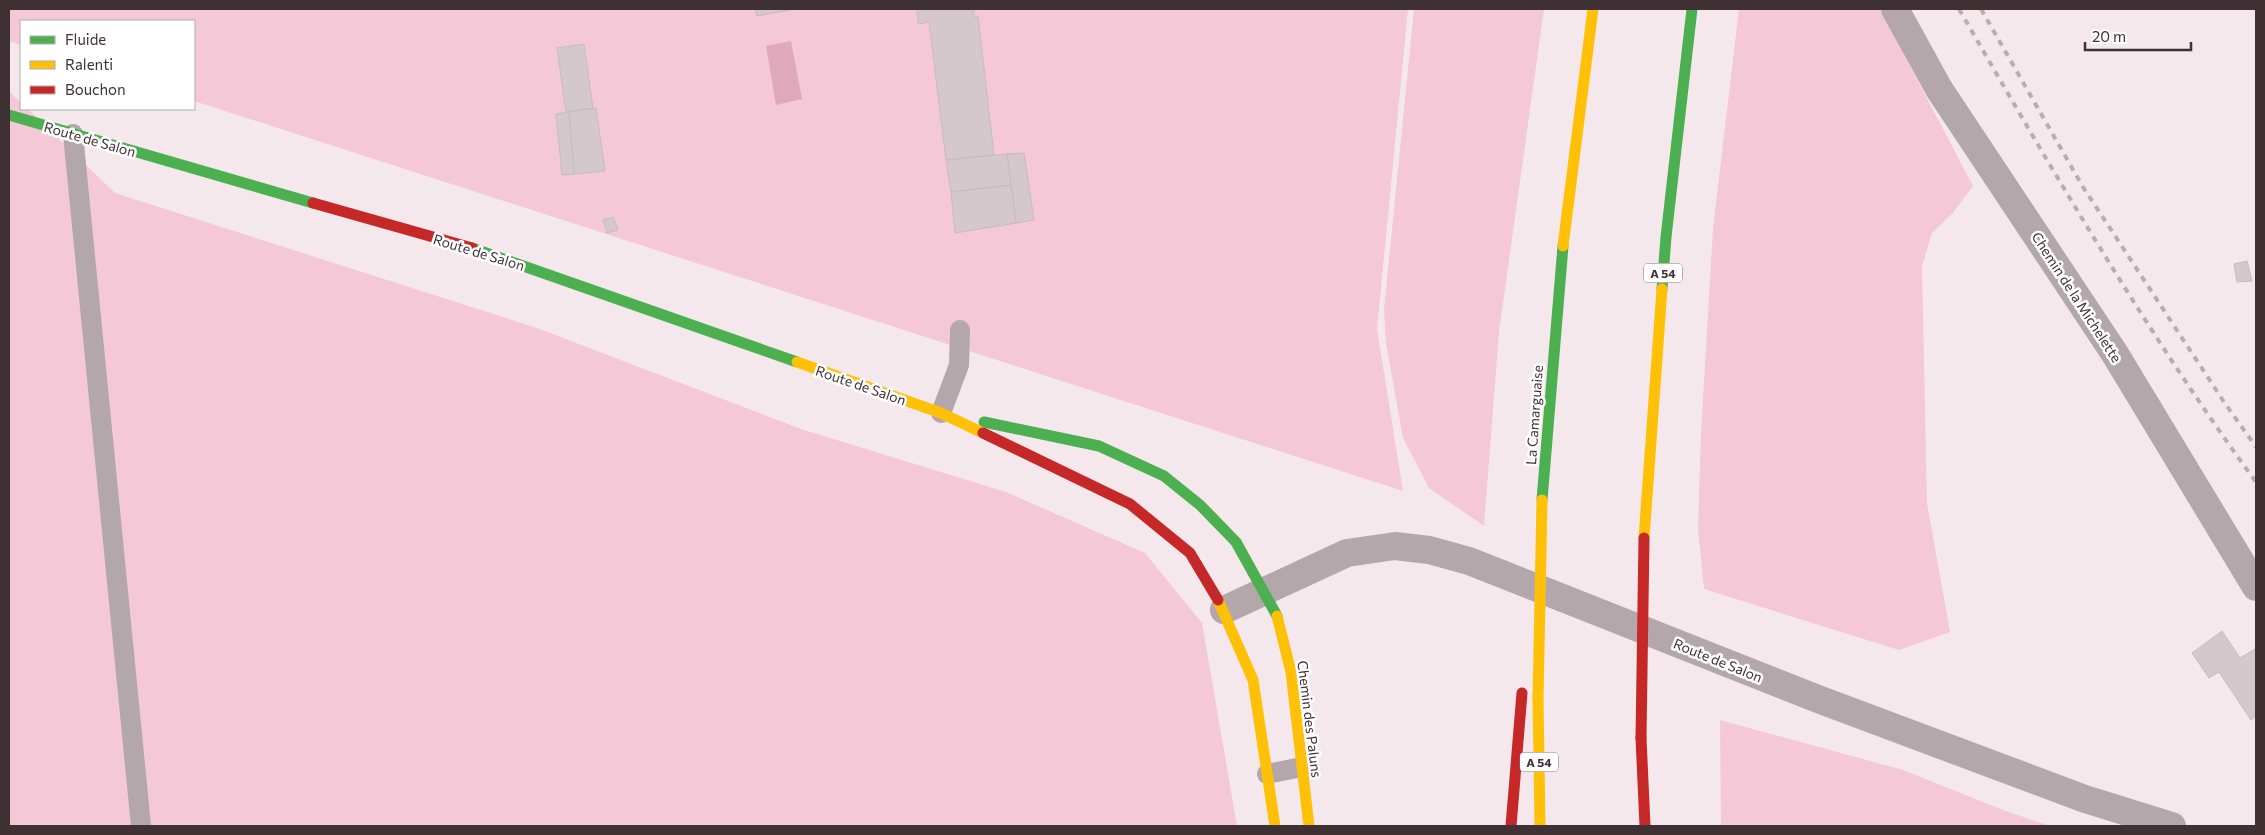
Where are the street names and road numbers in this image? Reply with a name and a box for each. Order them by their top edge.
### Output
street label: Route de Salon [42,118,138,160]
street label: Chemin de la Michelette [2028,229,2126,365]
street label: Route de Salon [431,230,527,274]
road number: A 54 [1644,264,1682,282]
street label: Route de Salon [814,362,908,408]
street label: La Camarguaise [1522,364,1546,466]
street label: Route de Salon [1671,634,1765,686]
street label: Chemin des Paluns [1294,659,1326,779]
road number: A 54 [1520,752,1558,772]

